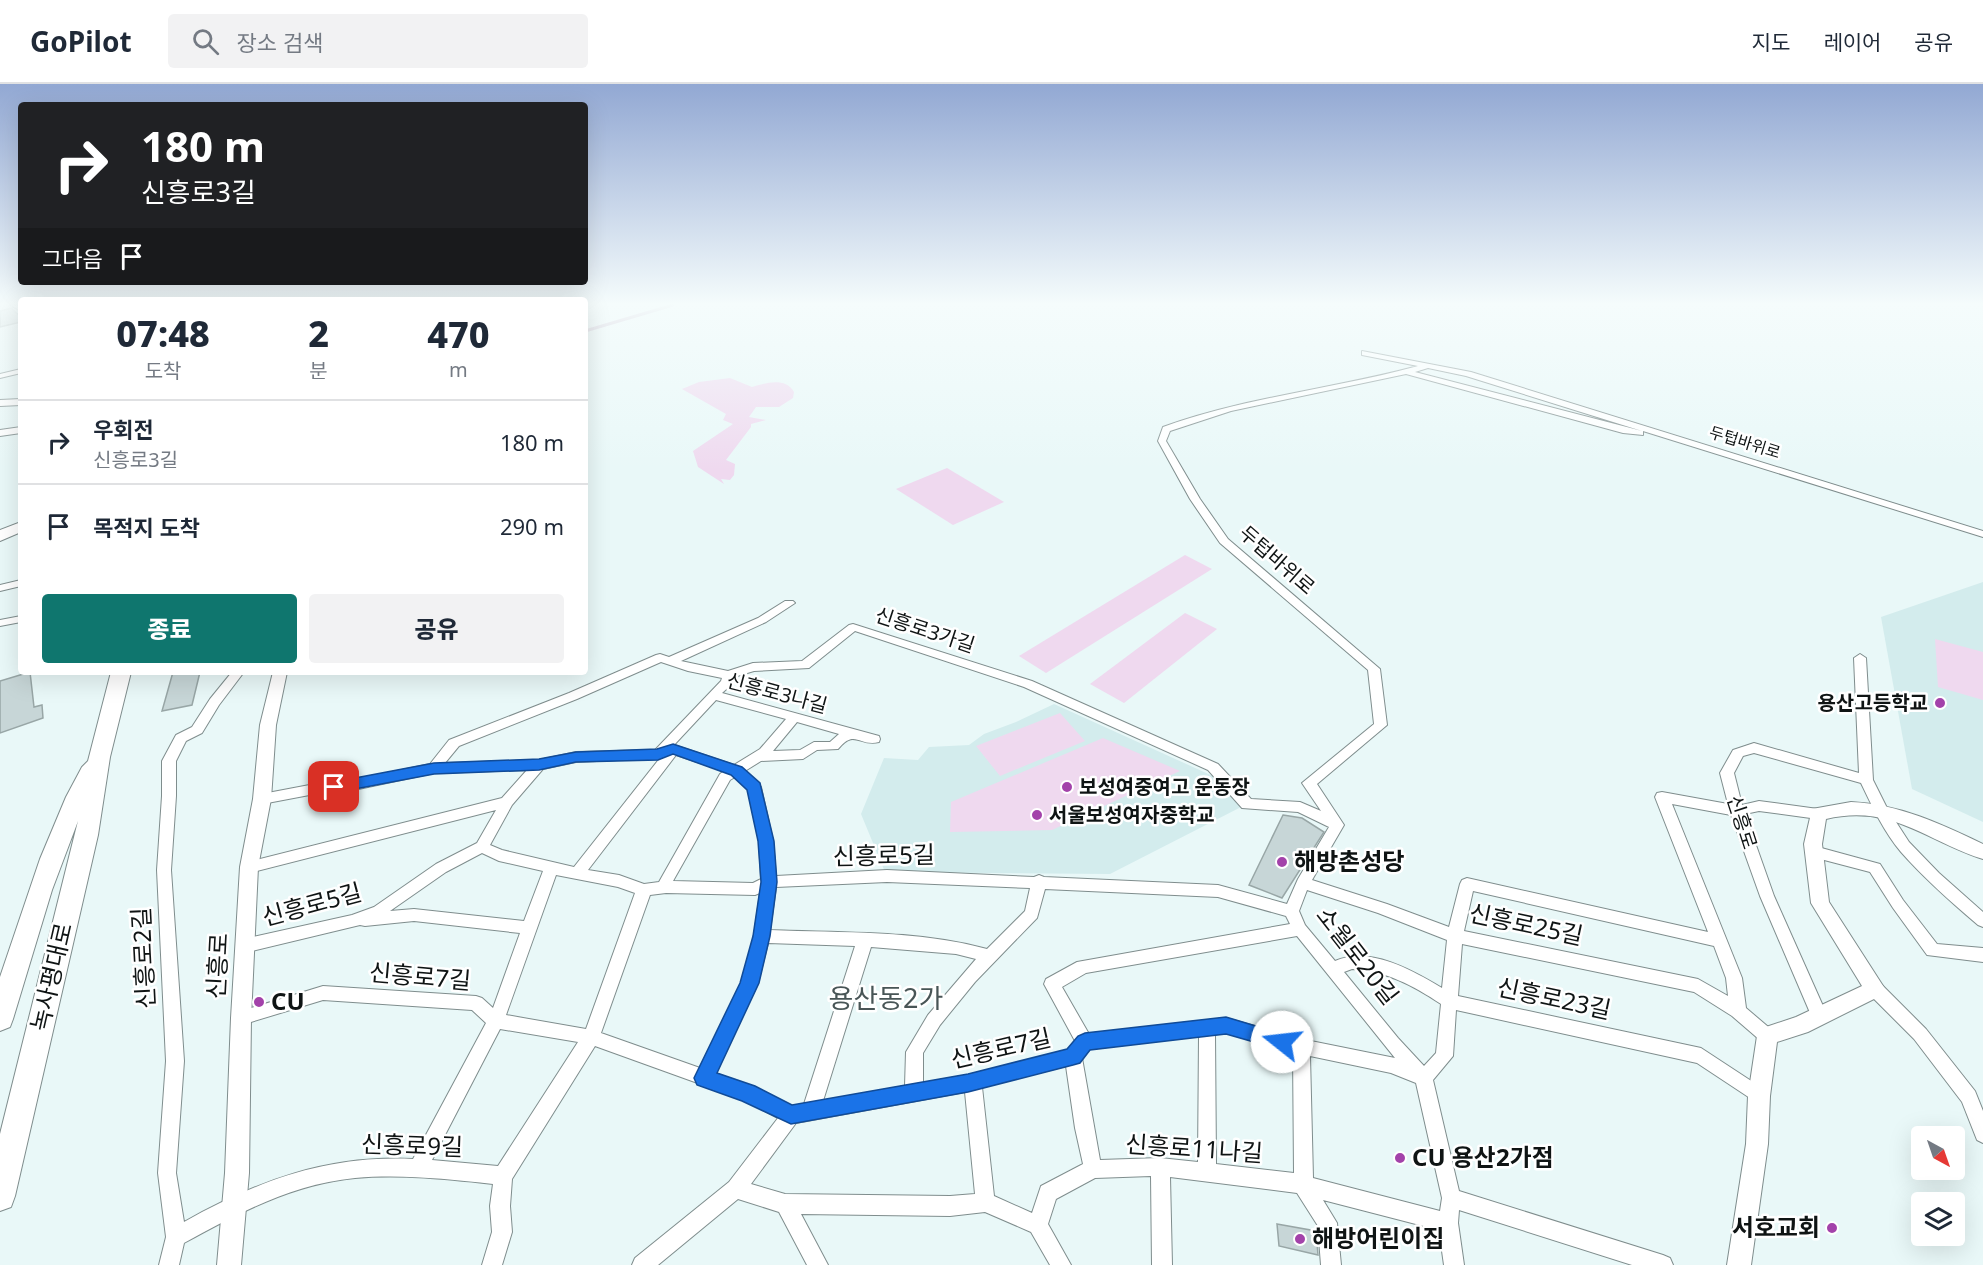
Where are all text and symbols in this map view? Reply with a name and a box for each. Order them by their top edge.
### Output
search box [168,14,588,68]
text: GoPilot [30,22,132,60]
icon: search [189,25,222,58]
text: 장소 검색 [237,27,323,57]
text: 지도 [1752,28,1790,56]
text: 레이어 [1823,28,1881,56]
text: 공유 [1914,28,1953,56]
text: 180 m [141,117,265,174]
icon: right [42,126,120,204]
text: 신흥로3길 [141,173,256,210]
icon: arrive [115,240,148,273]
text: 그다음 [42,243,103,273]
text: 07:48 [116,309,210,358]
text: 2 [308,309,329,358]
text: 470 [427,310,490,359]
text: m [449,356,468,383]
text: 도착 [145,357,181,384]
text: 분 [309,357,328,384]
text: 우회전 [93,414,154,444]
street label: 두텁바위로 [1707,421,1784,463]
icon: right [42,426,75,459]
text: 180 m [500,427,564,457]
text: 신흥로3길 [93,446,178,473]
icon: arrive [42,510,75,543]
text: 290 m [500,511,564,541]
text: 목적지 도착 [93,512,200,542]
street label: 두텁바위로 [1234,519,1321,600]
button: 종료 [42,594,297,663]
button: 공유 [309,594,564,663]
street label: 신흥로3가길 [872,601,979,658]
street label: 신흥로3나길 [724,666,831,719]
place label: 용산고등학교 [1818,689,1928,716]
marker: 용산고등학교 [1933,696,1947,710]
pin [308,761,359,812]
icon: arrive [317,770,350,803]
place label: 보성여중여고 운동장 [1079,773,1250,800]
marker: 보성여중여고 운동장 [1060,780,1074,794]
street label: 신흥로 [1721,791,1764,852]
place label: 서울보성여자중학교 [1049,801,1215,828]
marker: 서울보성여자중학교 [1030,808,1044,822]
street label: 신흥로5길 [833,837,935,872]
place label: 해방촌성당 [1294,844,1404,877]
marker: 해방촌성당 [1275,855,1289,869]
street label: 신흥로5길 [258,874,365,933]
street label: 신흥로25길 [1466,895,1586,952]
street label: 소월로20길 [1310,899,1407,1011]
street label: 신흥로2길 [123,906,162,1010]
street label: 녹사평대로 [22,919,79,1034]
street label: 신흥로 [198,932,235,1000]
street label: 신흥로7길 [368,955,472,996]
street label: 신흥로23길 [1494,969,1614,1026]
district label: 용산동2가 [829,979,943,1016]
place label: CU [271,984,305,1017]
marker: CU [252,995,266,1009]
position arrow [1250,1010,1314,1074]
street label: 신흥로7길 [947,1020,1054,1075]
street label: 신흥로9길 [360,1126,464,1163]
street label: 신흥로11나길 [1124,1126,1264,1169]
north arrow [1911,1126,1965,1180]
map controls [1911,1126,1965,1246]
place label: CU 용산2가점 [1412,1140,1554,1173]
marker: CU 용산2가점 [1393,1151,1407,1165]
button: layers [1911,1192,1965,1246]
place label: 서호교회 [1732,1210,1820,1243]
place label: 해방어린이집 [1312,1221,1444,1254]
marker: 서호교회 [1825,1221,1839,1235]
marker: 해방어린이집 [1293,1232,1307,1246]

